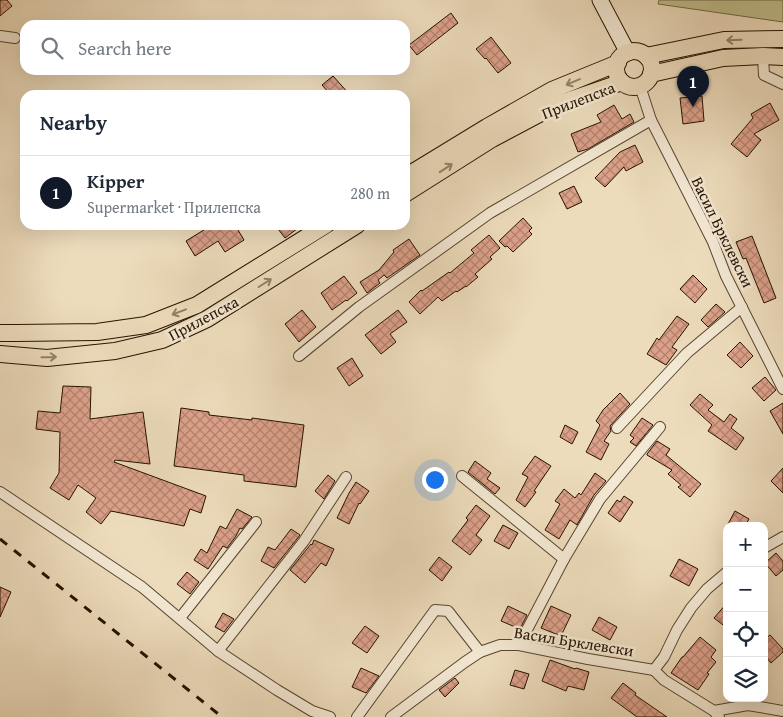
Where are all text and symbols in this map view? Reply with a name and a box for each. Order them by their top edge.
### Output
search box [20,20,410,75]
icon: search [38,34,66,62]
text: Search here [78,34,172,62]
one-way arrow [727,35,743,45]
pin: 1 [677,66,709,107]
street label: Прилепска [538,75,619,125]
one-way arrow [566,77,581,87]
text: Nearby [40,107,107,138]
one-way arrow [439,163,453,173]
text: Kipper [87,167,145,195]
street label: Васил Брклевски [686,172,760,292]
text: 1 [52,181,60,205]
text: 280 m [350,181,390,205]
text: Supermarket · Прилепска [87,195,261,219]
one-way arrow [257,278,271,288]
street label: Прилепска [163,289,243,347]
one-way arrow [172,308,187,317]
one-way arrow [40,352,56,362]
your location [422,467,448,493]
map controls [723,522,768,702]
button: + [723,522,768,567]
button: − [723,567,768,612]
button: locate [723,612,768,657]
street label: Васил Брклевски [512,620,636,662]
button: layers [723,657,768,702]

